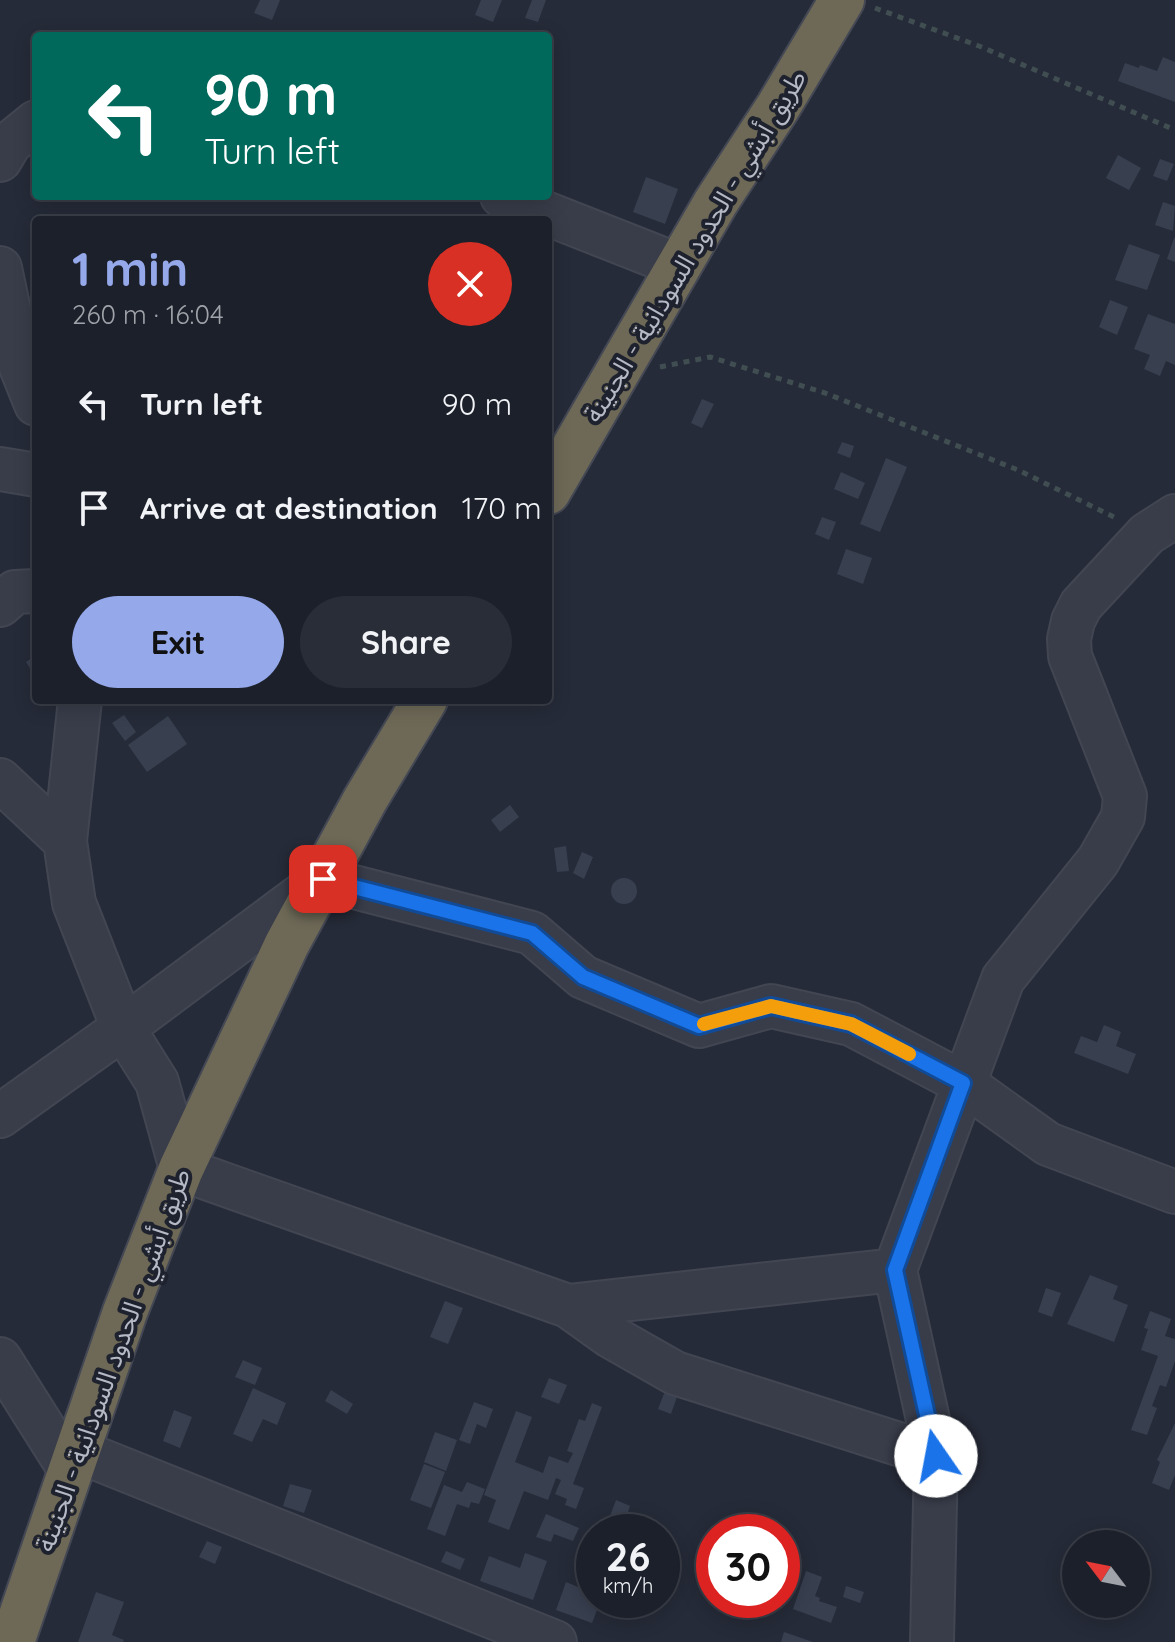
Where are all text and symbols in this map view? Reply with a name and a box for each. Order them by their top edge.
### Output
text: 90 m [204,59,338,129]
street label: طريق أبشي - الحدود السودانية - الجنينة [576,63,817,430]
icon: left [72,64,176,168]
text: Turn left [204,128,340,173]
text: 1 min [72,238,188,298]
button: close [428,242,512,326]
text: 260 m · 16:04 [72,298,224,331]
icon: left [72,382,116,426]
text: Turn left [140,385,263,423]
text: 90 m [442,385,512,423]
icon: arrive [72,486,116,530]
text: Arrive at destination [140,489,438,527]
text: 170 m [462,489,542,527]
button: Exit [72,596,284,688]
button: Share [300,596,512,688]
pin [289,845,357,913]
icon: arrive [301,857,345,901]
street label: طريق أبشي - الحدود السودانية - الجنينة [28,1164,201,1557]
position arrow [894,1414,978,1498]
speed limit sign: 30 [696,1514,800,1618]
north arrow [1062,1530,1150,1618]
map controls [1062,1530,1150,1618]
text: 26 [606,1531,650,1581]
text: km/h [603,1573,653,1598]

